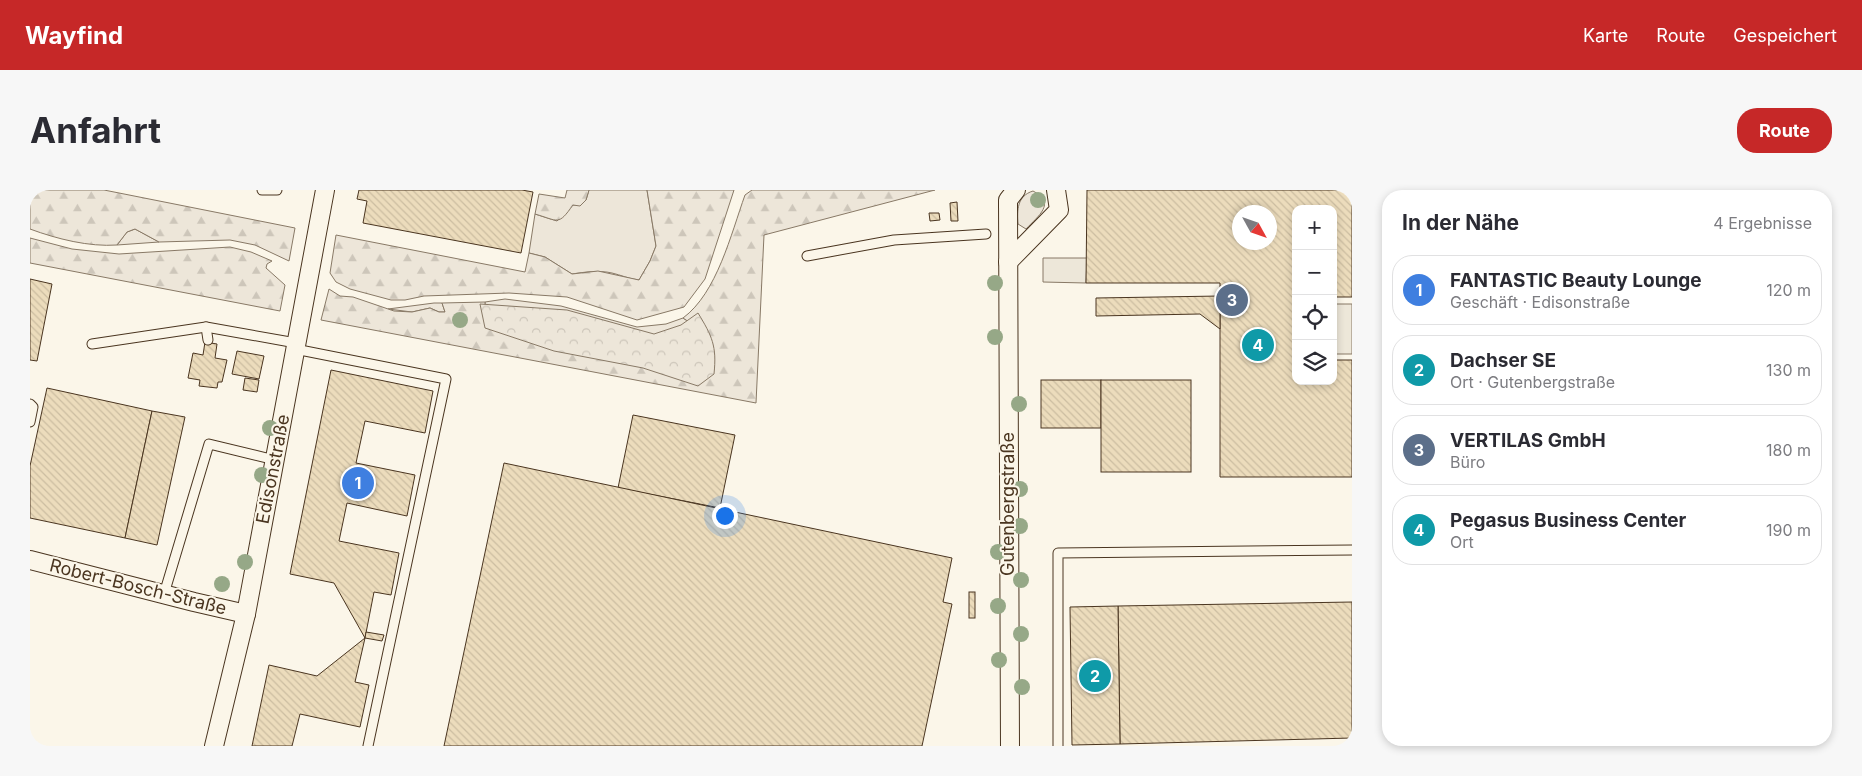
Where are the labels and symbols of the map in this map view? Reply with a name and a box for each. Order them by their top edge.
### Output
north arrow [1232,205,1277,250]
pin: 3 [1216,281,1248,319]
pin: 4 [1242,326,1274,364]
street label: Edisonstraße [252,412,293,525]
street label: Gutenbergstraße [997,432,1018,576]
pin: 1 [342,464,374,502]
your location [712,503,738,529]
street label: Robert-Bosch-Straße [47,554,229,619]
pin: 2 [1079,657,1111,695]

